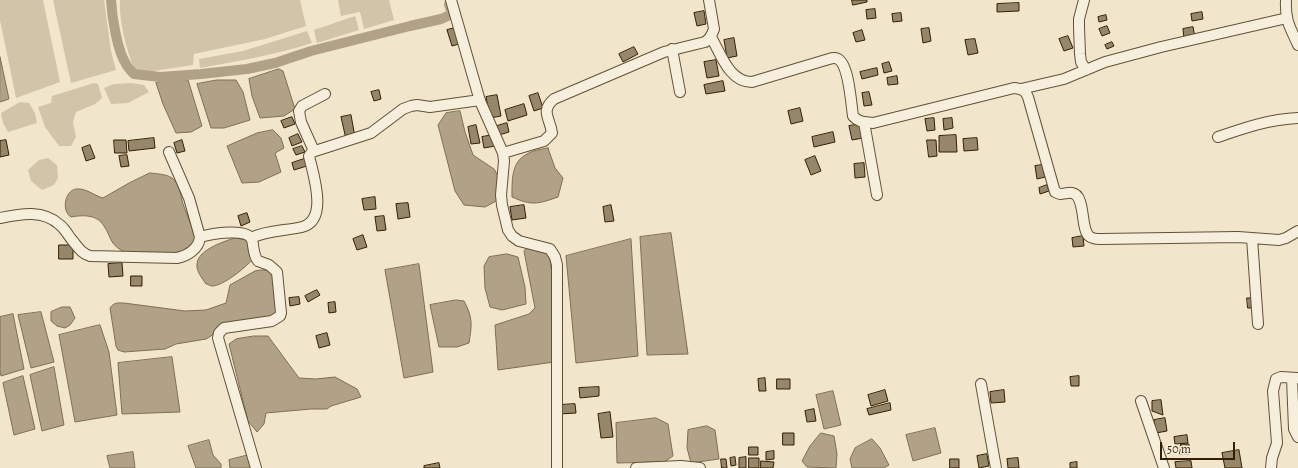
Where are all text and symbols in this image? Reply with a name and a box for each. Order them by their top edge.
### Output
scale bar [1162,434,1237,460]
text: 50 m [1167,441,1191,457]

